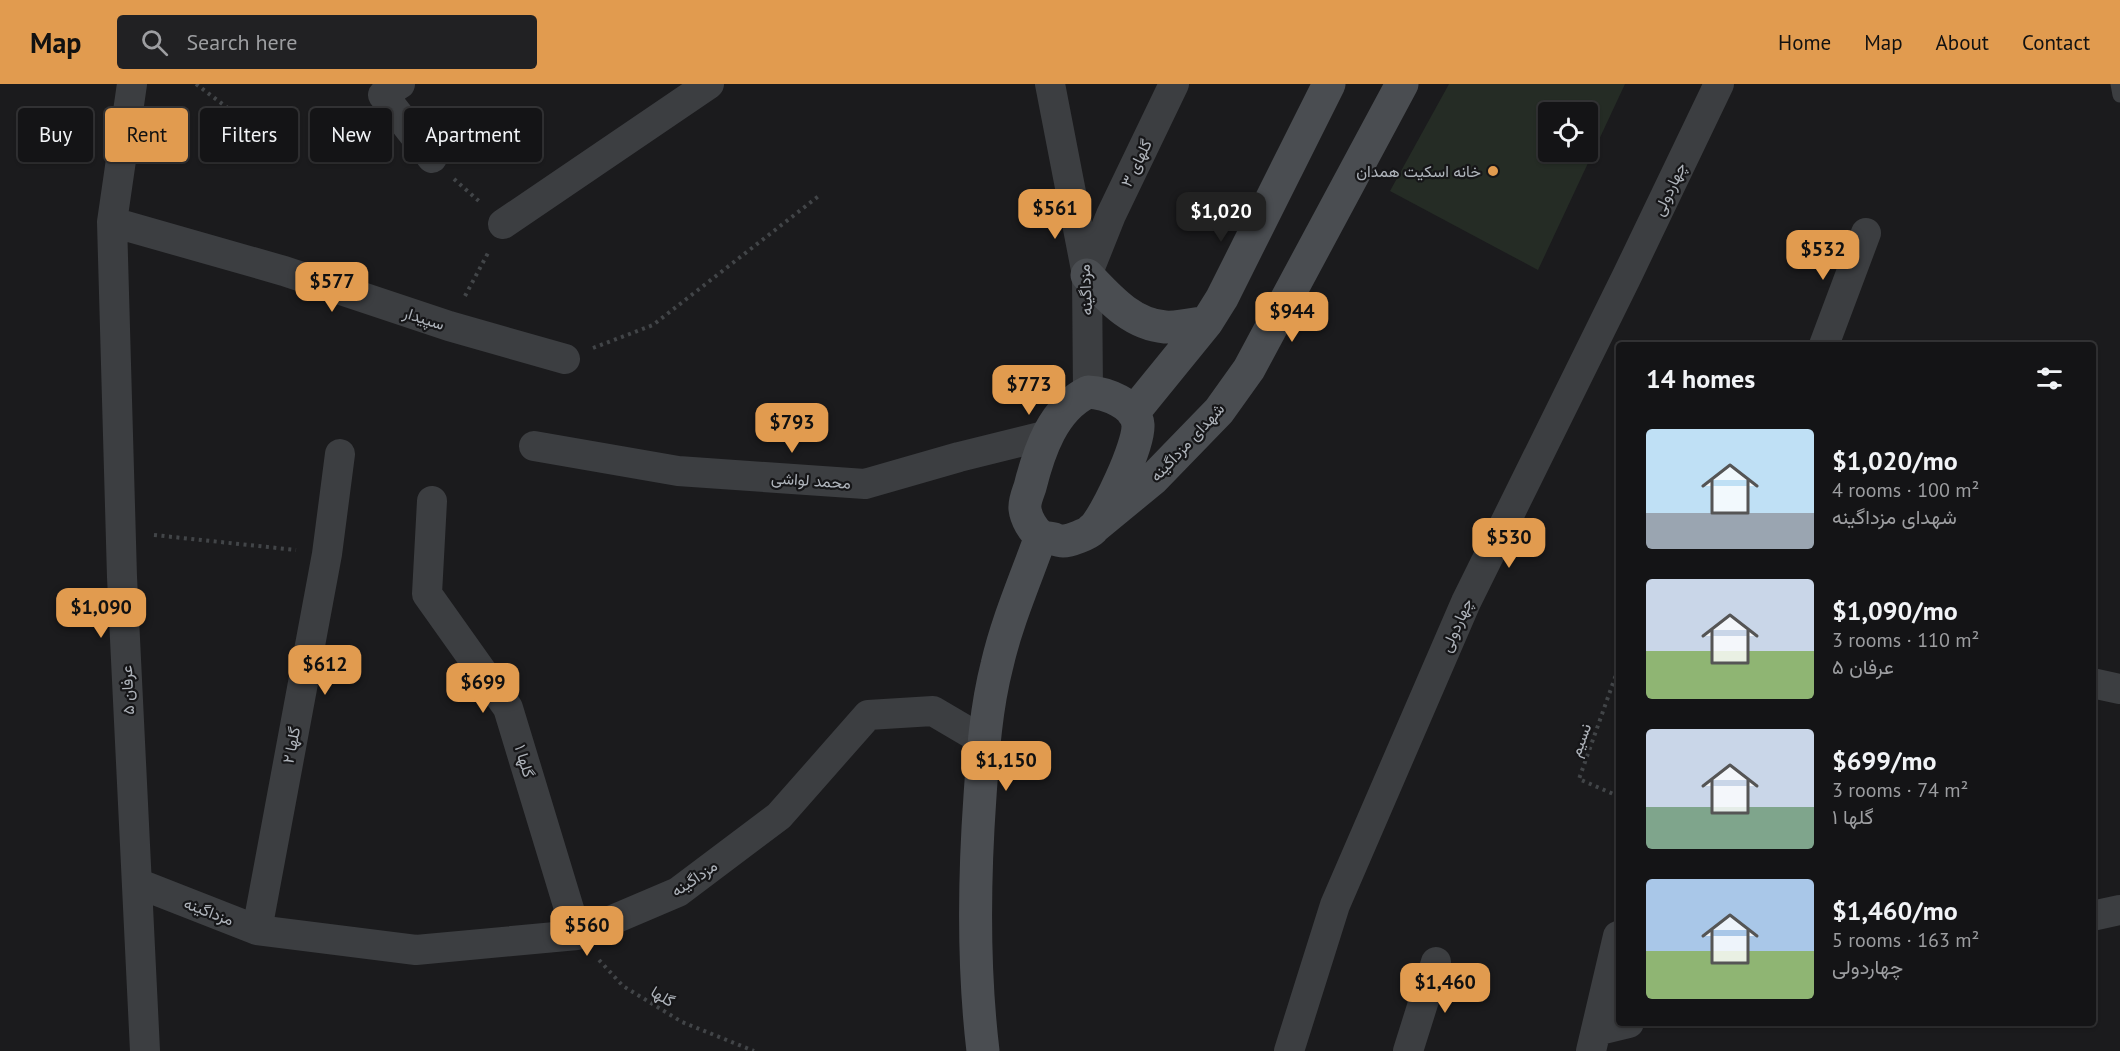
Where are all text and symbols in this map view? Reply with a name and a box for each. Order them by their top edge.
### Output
search box [117,15,537,69]
text: Map [30,24,81,61]
icon: search [138,26,171,59]
text: Search here [186,28,297,56]
text: Home [1778,29,1831,56]
text: Map [1864,29,1903,56]
text: About [1936,29,1989,56]
text: Contact [2022,29,2090,56]
map controls [1538,102,1598,162]
button: locate [1538,102,1598,162]
chip: Buy [18,108,93,162]
chip: Rent [105,108,188,162]
chip: Filters [200,108,298,162]
chip: New [310,108,392,162]
chip: Apartment [404,108,542,162]
street label: گلهای ۳ [1116,136,1157,190]
street label: چهاردولی [1648,159,1692,220]
place label: خانه اسكيت همدان [1356,161,1481,181]
marker: خانه اسكيت همدان [1486,164,1500,178]
pin: $561 [1019,189,1091,240]
pin: $1,020 [1172,192,1270,243]
text: $561 [1032,195,1078,221]
text: $1,020 [1190,198,1252,224]
pin: $532 [1787,230,1859,281]
text: $532 [1800,236,1846,262]
pin: $577 [296,262,368,313]
street label: مزداگینه [1074,264,1097,316]
text: $577 [309,268,355,294]
pin: $944 [1256,292,1328,343]
text: $944 [1269,298,1315,324]
street label: سپیدار [399,302,447,336]
text: 14 homes [1646,362,1755,395]
icon: filters [2033,362,2066,395]
pin: $773 [993,365,1065,416]
text: $773 [1006,371,1052,397]
street label: شهدای مزداگینه [1146,399,1229,486]
pin: $793 [756,403,828,454]
text: $793 [769,409,815,435]
text: $1,020/mo [1832,444,1958,477]
icon: home [1694,453,1766,525]
street label: محمد لواشی [770,467,852,494]
text: 4 rooms · 100 m² [1832,477,1979,503]
text: شهدای مزداگینه [1832,504,1957,530]
pin: $530 [1473,518,1545,569]
text: $530 [1486,524,1532,550]
pin: $1,090 [52,588,150,639]
text: $1,090 [70,594,132,620]
text: $1,090/mo [1832,594,1958,627]
street label: چهاردولی [1435,595,1479,656]
icon: home [1694,603,1766,675]
text: 3 rooms · 110 m² [1832,627,1979,653]
pin: $612 [289,645,361,696]
text: $612 [302,651,348,677]
text: عرفان ۵ [1832,654,1894,680]
pin: $699 [447,663,519,714]
street label: عرفان ۵ [116,665,139,715]
text: $699 [460,669,506,695]
street label: نسیم [1565,721,1596,760]
street label: گلها ۲ [278,725,305,765]
pin: $1,150 [957,741,1055,792]
street label: گلها ۱ [510,742,539,780]
text: $699/mo [1832,744,1936,777]
text: $1,150 [975,747,1037,773]
icon: home [1694,753,1766,825]
text: 3 rooms · 74 m² [1832,777,1968,803]
text: گلها ۱ [1832,804,1874,830]
street label: مزداگینه [667,855,721,901]
street label: مزداگینه [181,892,237,930]
text: $1,460/mo [1832,894,1958,927]
icon: home [1694,903,1766,975]
pin: $560 [551,906,623,957]
text: $560 [564,912,610,938]
text: 5 rooms · 163 m² [1832,927,1979,953]
text: چهاردولی [1832,954,1903,980]
pin: $1,460 [1396,963,1494,1014]
text: $1,460 [1414,969,1476,995]
street label: گلها [647,981,679,1012]

